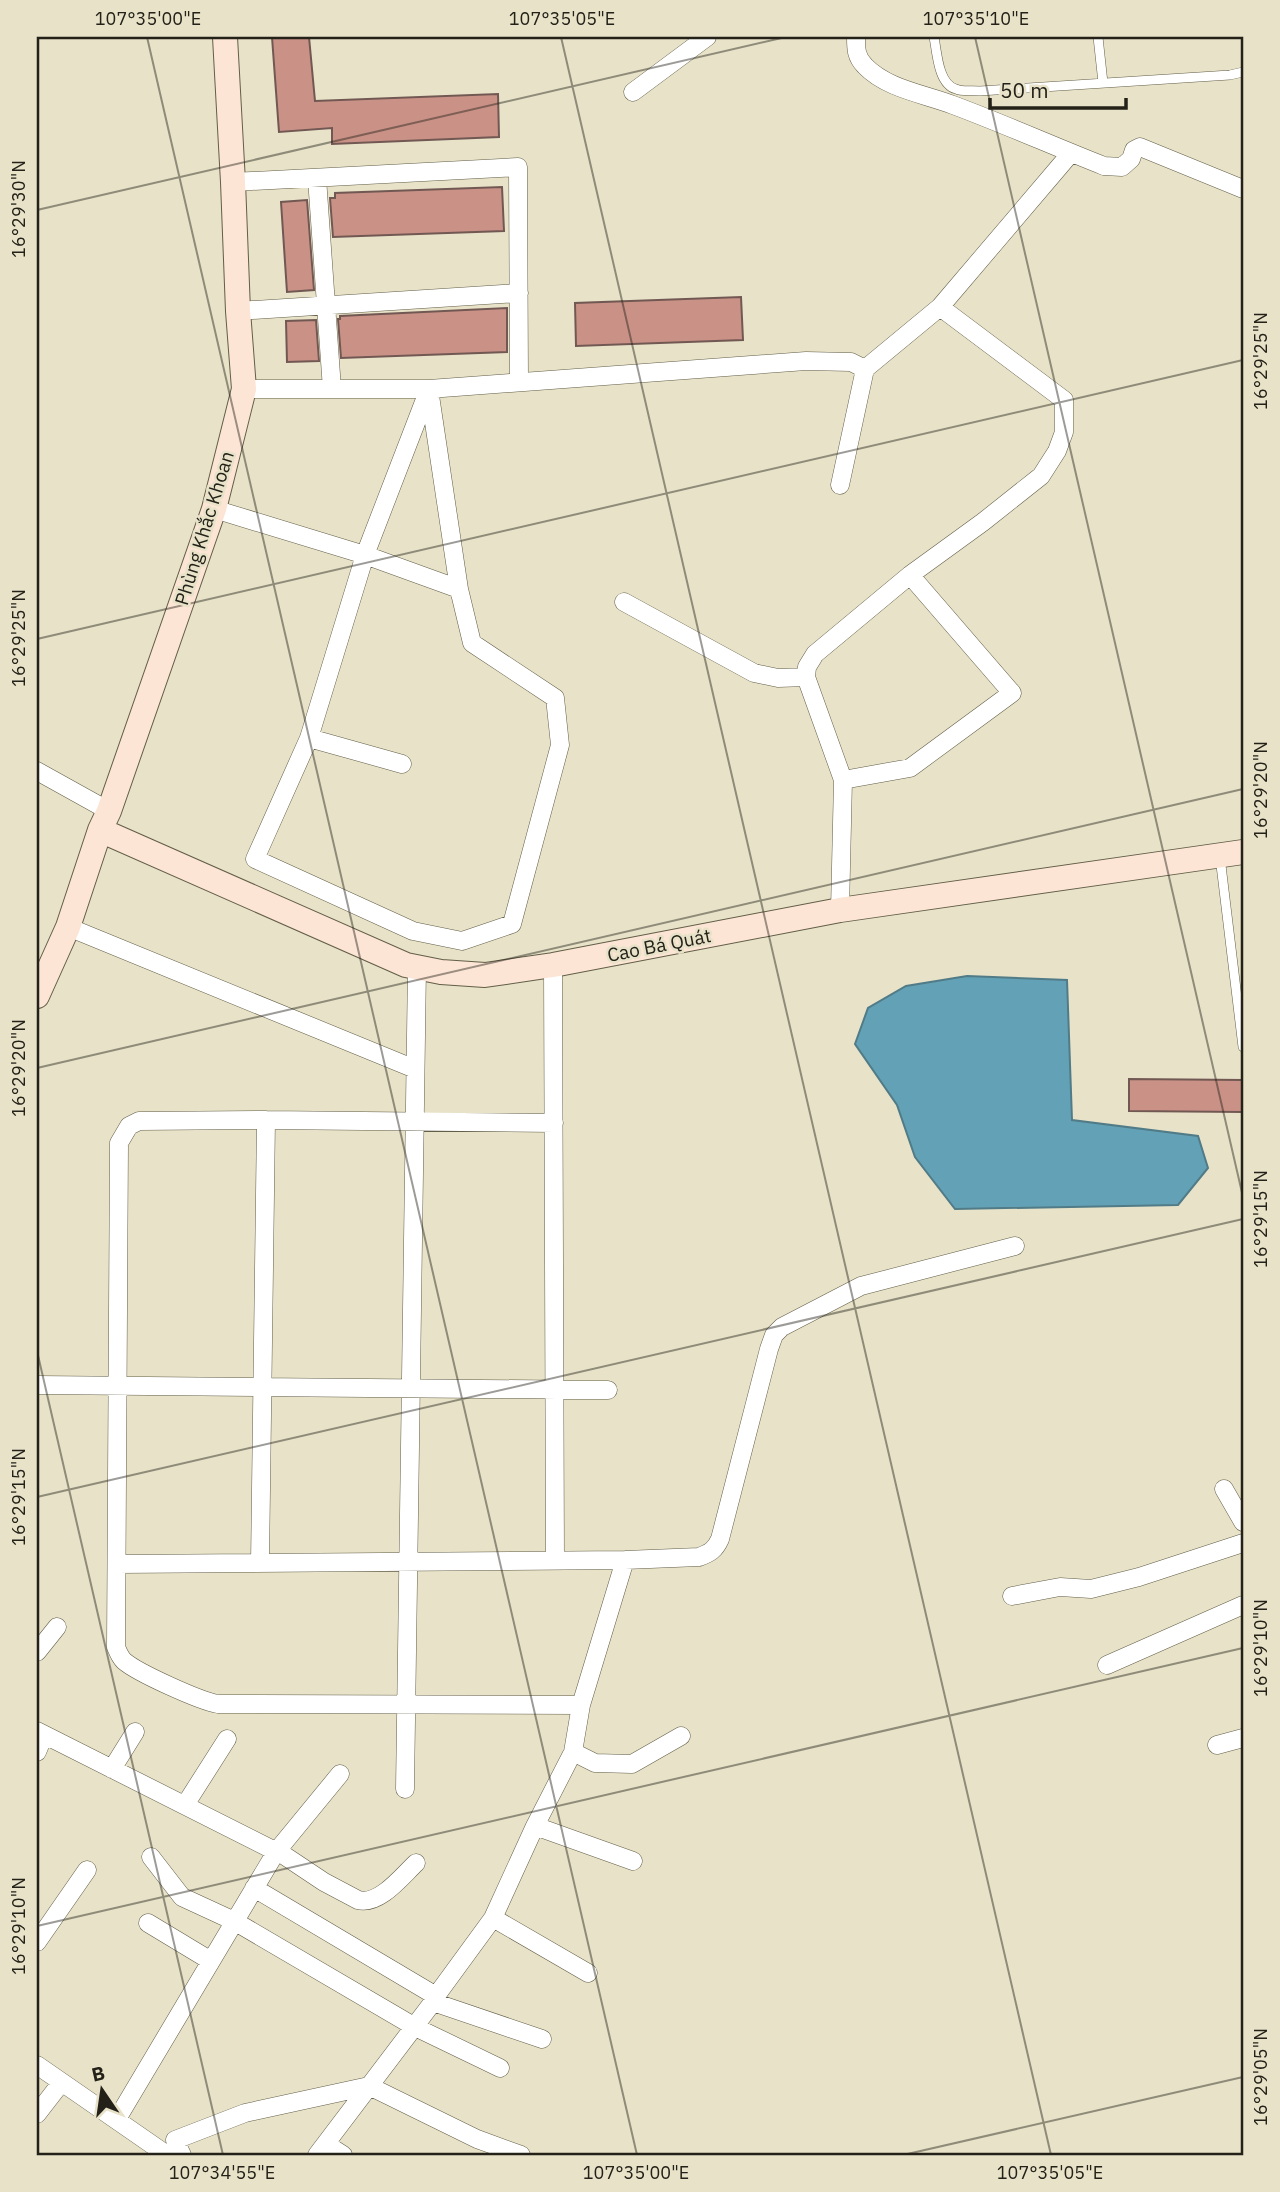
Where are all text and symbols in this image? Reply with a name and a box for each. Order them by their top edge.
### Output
text: 107°35'00"E [95,7,201,30]
text: 107°35'05"E [509,7,615,30]
text: 107°35'10"E [923,7,1029,30]
scale bar [990,66,1126,110]
text: 50 m [1000,76,1049,104]
text: 16°29'30"N [7,160,30,258]
text: 16°29'25"N [1249,312,1272,410]
street label: Phùng Khắc Khoan [169,448,239,608]
text: 16°29'25"N [7,589,30,687]
text: 16°29'20"N [1249,741,1272,839]
street label: Cao Bá Quát [605,923,713,967]
text: 16°29'20"N [7,1019,30,1117]
text: 16°29'15"N [1249,1170,1272,1268]
text: 16°29'15"N [7,1448,30,1546]
text: 16°29'10"N [1249,1599,1272,1697]
text: 16°29'10"N [7,1877,30,1975]
text: 16°29'05"N [1249,2028,1272,2126]
north arrow [66,2056,136,2126]
text: B [89,2060,107,2087]
text: 107°34'55"E [169,2161,275,2184]
text: 107°35'00"E [583,2161,689,2184]
text: 107°35'05"E [997,2161,1103,2184]

